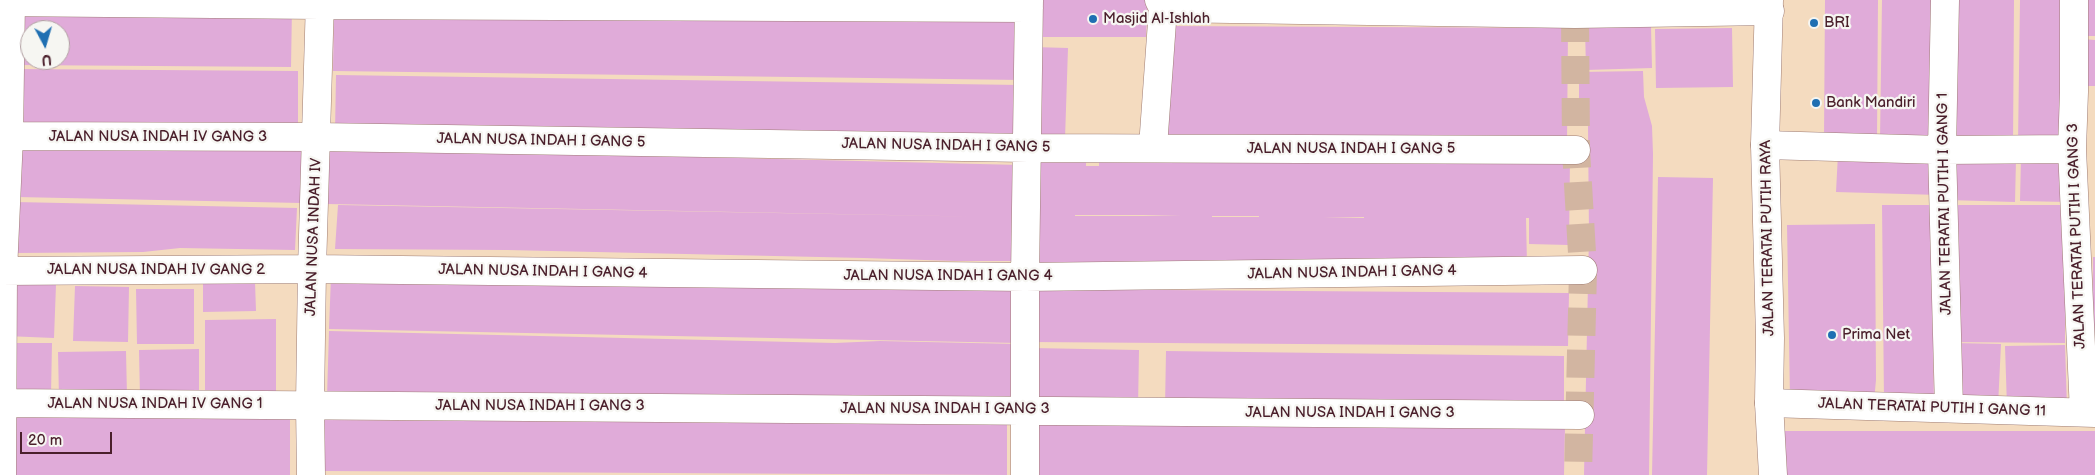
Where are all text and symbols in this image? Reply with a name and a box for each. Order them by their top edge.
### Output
place label: Masjid Al-Ishlah [1103,10,1210,28]
marker: Masjid Al-Ishlah [1087,13,1099,25]
place label: BRI [1824,14,1850,32]
marker: BRI [1808,17,1820,29]
north arrow [20,20,70,70]
text: U [41,50,52,68]
street label: JALAN TERATAI PUTIH I GANG 1 [1934,93,1956,315]
place label: Bank Mandiri [1826,94,1916,112]
marker: Bank Mandiri [1810,97,1822,109]
street label: JALAN TERATAI PUTIH I GANG 3 [2064,123,2090,349]
street label: JALAN NUSA INDAH IV GANG 3 [49,128,267,146]
street label: JALAN NUSA INDAH I GANG 5 [437,130,645,152]
street label: JALAN NUSA INDAH I GANG 5 [842,135,1050,157]
street label: JALAN NUSA INDAH I GANG 5 [1247,140,1455,158]
street label: JALAN TERATAI PUTIH RAYA [1757,140,1779,336]
street label: JALAN NUSA INDAH IV [302,157,326,317]
street label: JALAN NUSA INDAH IV GANG 2 [47,261,265,279]
street label: JALAN NUSA INDAH I GANG 4 [438,261,648,283]
street label: JALAN NUSA INDAH I GANG 4 [1247,262,1457,284]
street label: JALAN NUSA INDAH I GANG 4 [843,267,1053,285]
place label: Prima Net [1842,326,1910,344]
marker: Prima Net [1826,329,1838,341]
street label: JALAN NUSA INDAH IV GANG 1 [47,395,263,413]
street label: JALAN TERATAI PUTIH I GANG 11 [1818,395,2046,421]
street label: JALAN NUSA INDAH I GANG 3 [435,397,645,415]
street label: JALAN NUSA INDAH I GANG 3 [840,400,1050,418]
street label: JALAN NUSA INDAH I GANG 3 [1245,404,1455,422]
scale bar [22,422,115,454]
text: 20 m [28,431,62,450]

